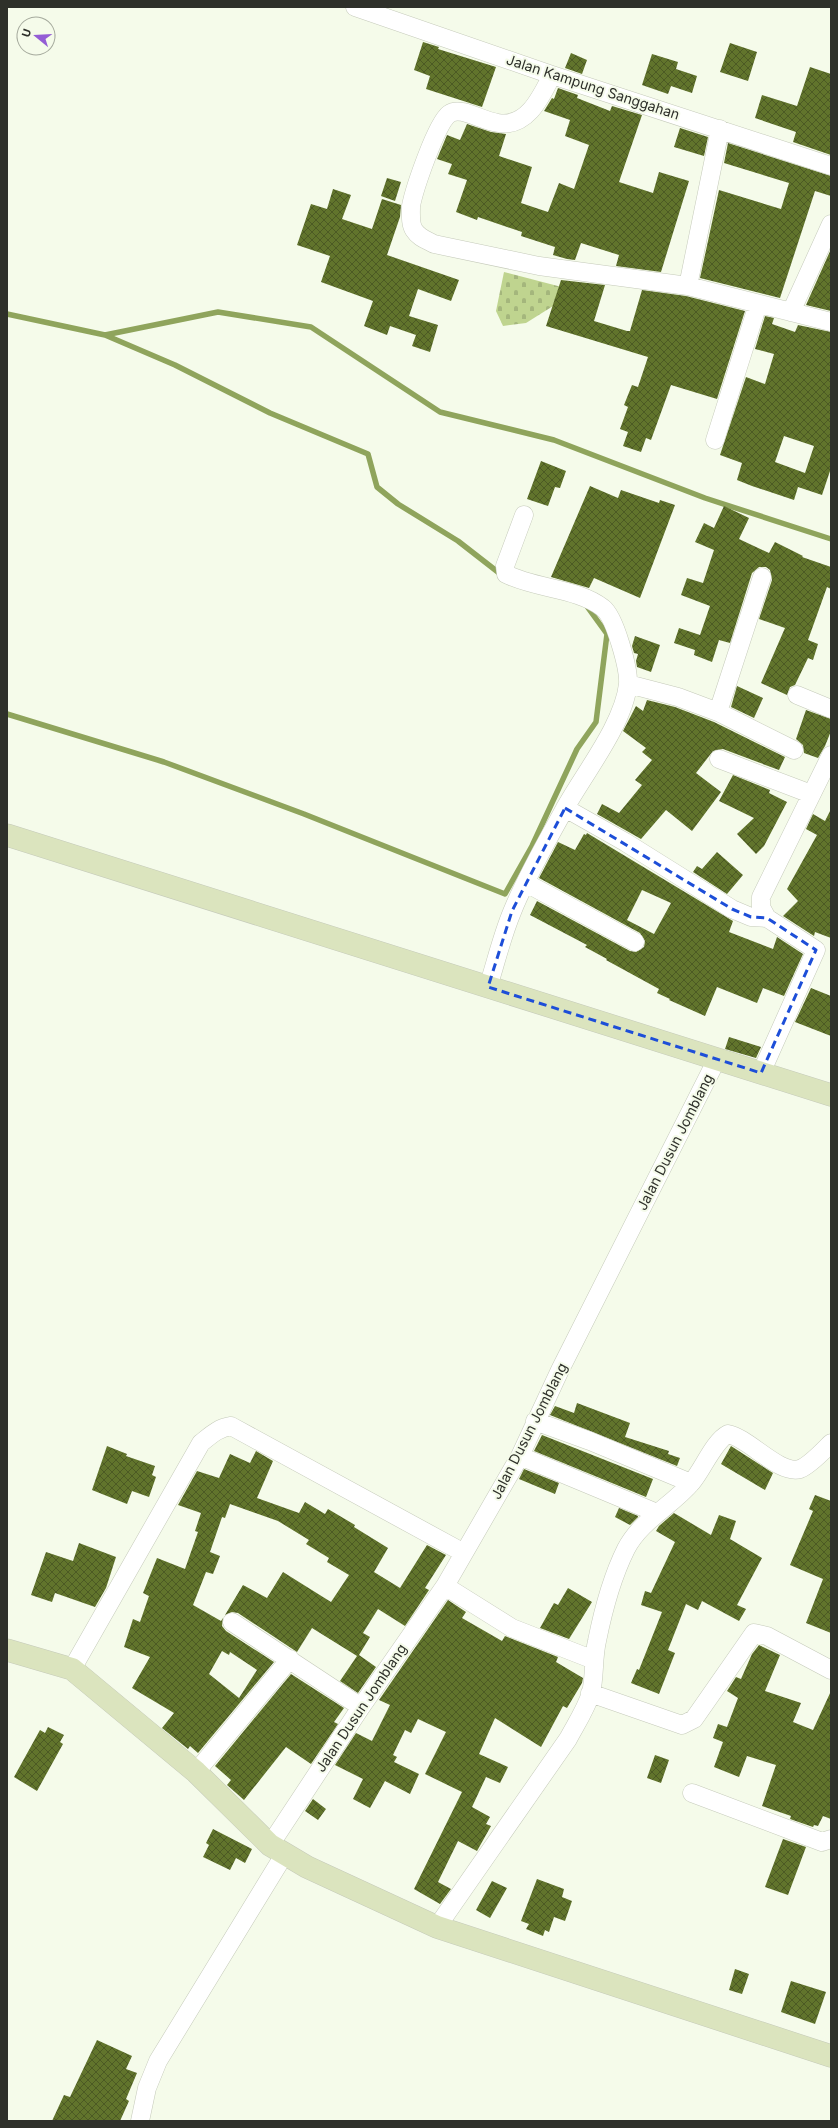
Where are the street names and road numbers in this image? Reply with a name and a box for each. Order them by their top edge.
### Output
street label: Jalan Kampung Sanggahan [504,50,682,123]
street label: Jalan Dusun Jomblang [633,1071,716,1213]
street label: Jalan Dusun Jomblang [487,1360,570,1502]
street label: Jalan Dusun Jomblang [311,1640,410,1775]

